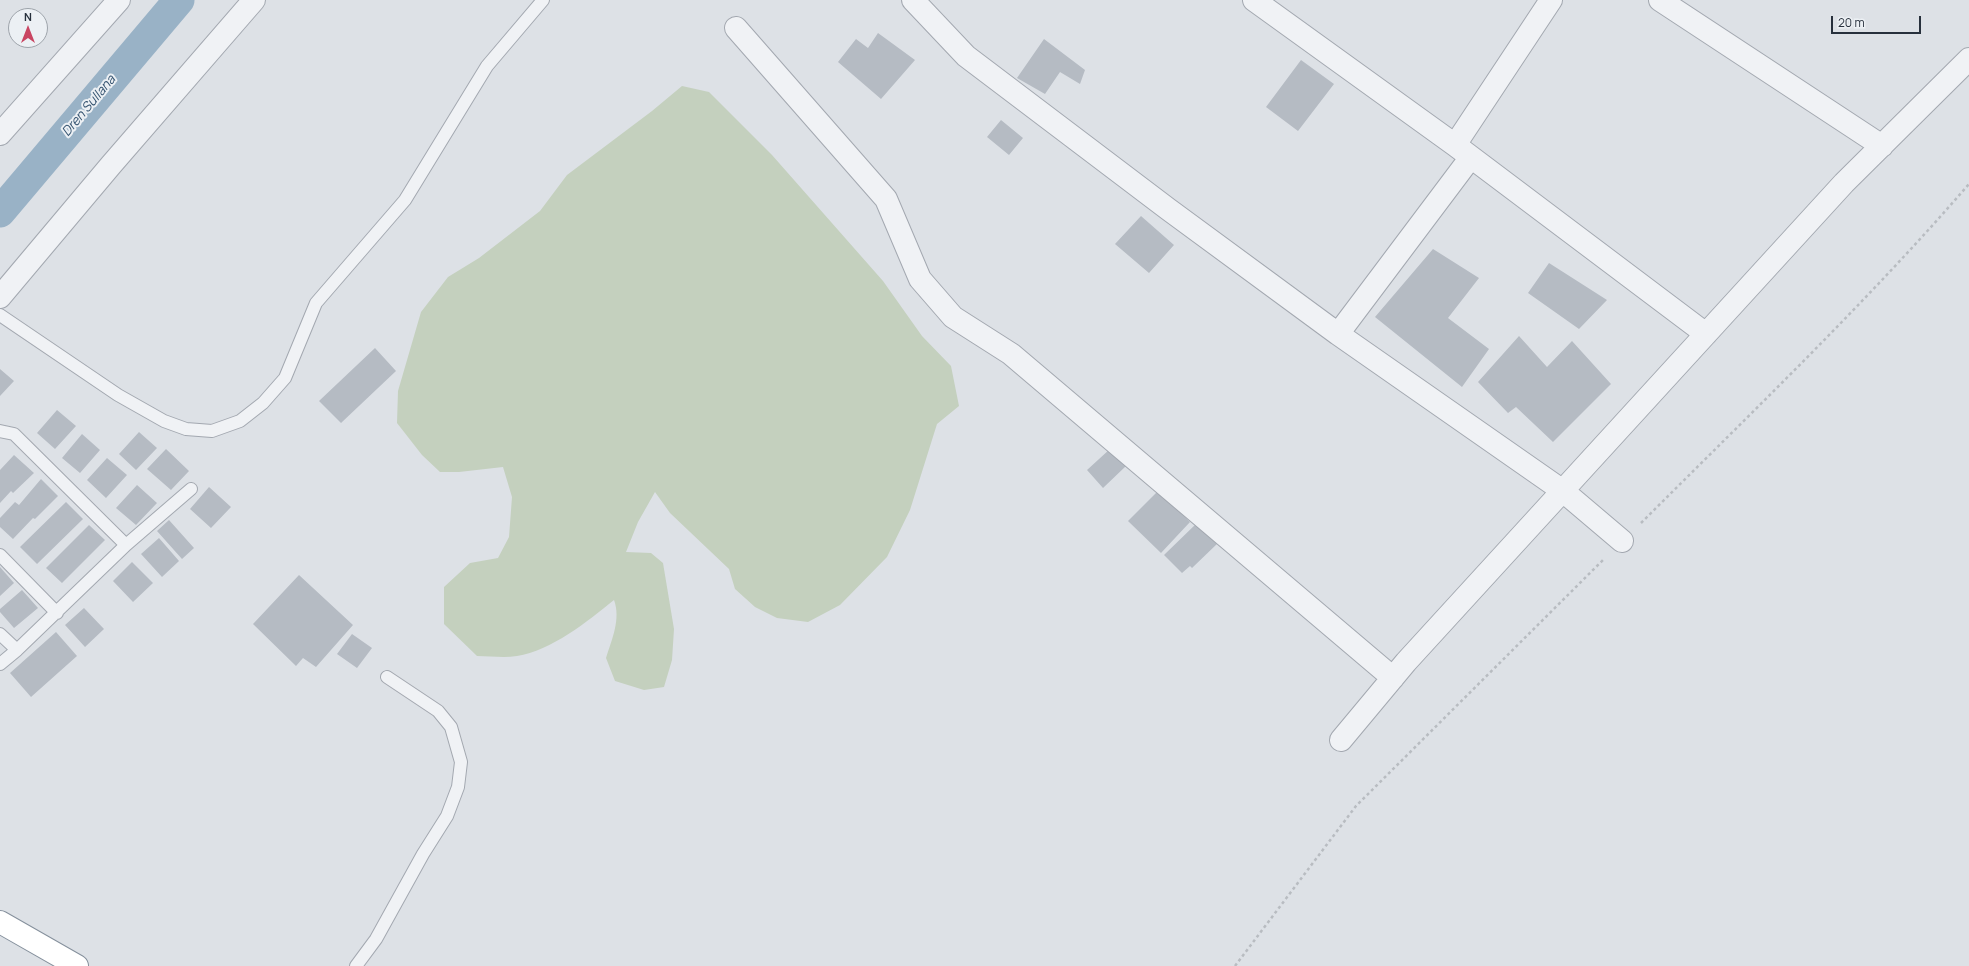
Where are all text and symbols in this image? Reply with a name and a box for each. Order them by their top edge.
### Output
north arrow [8,8,48,48]
scale bar [1833,8,1923,34]
text: N [24,9,32,24]
text: 20 m [1838,14,1865,31]
water label: Dren Sullana [59,72,119,140]

